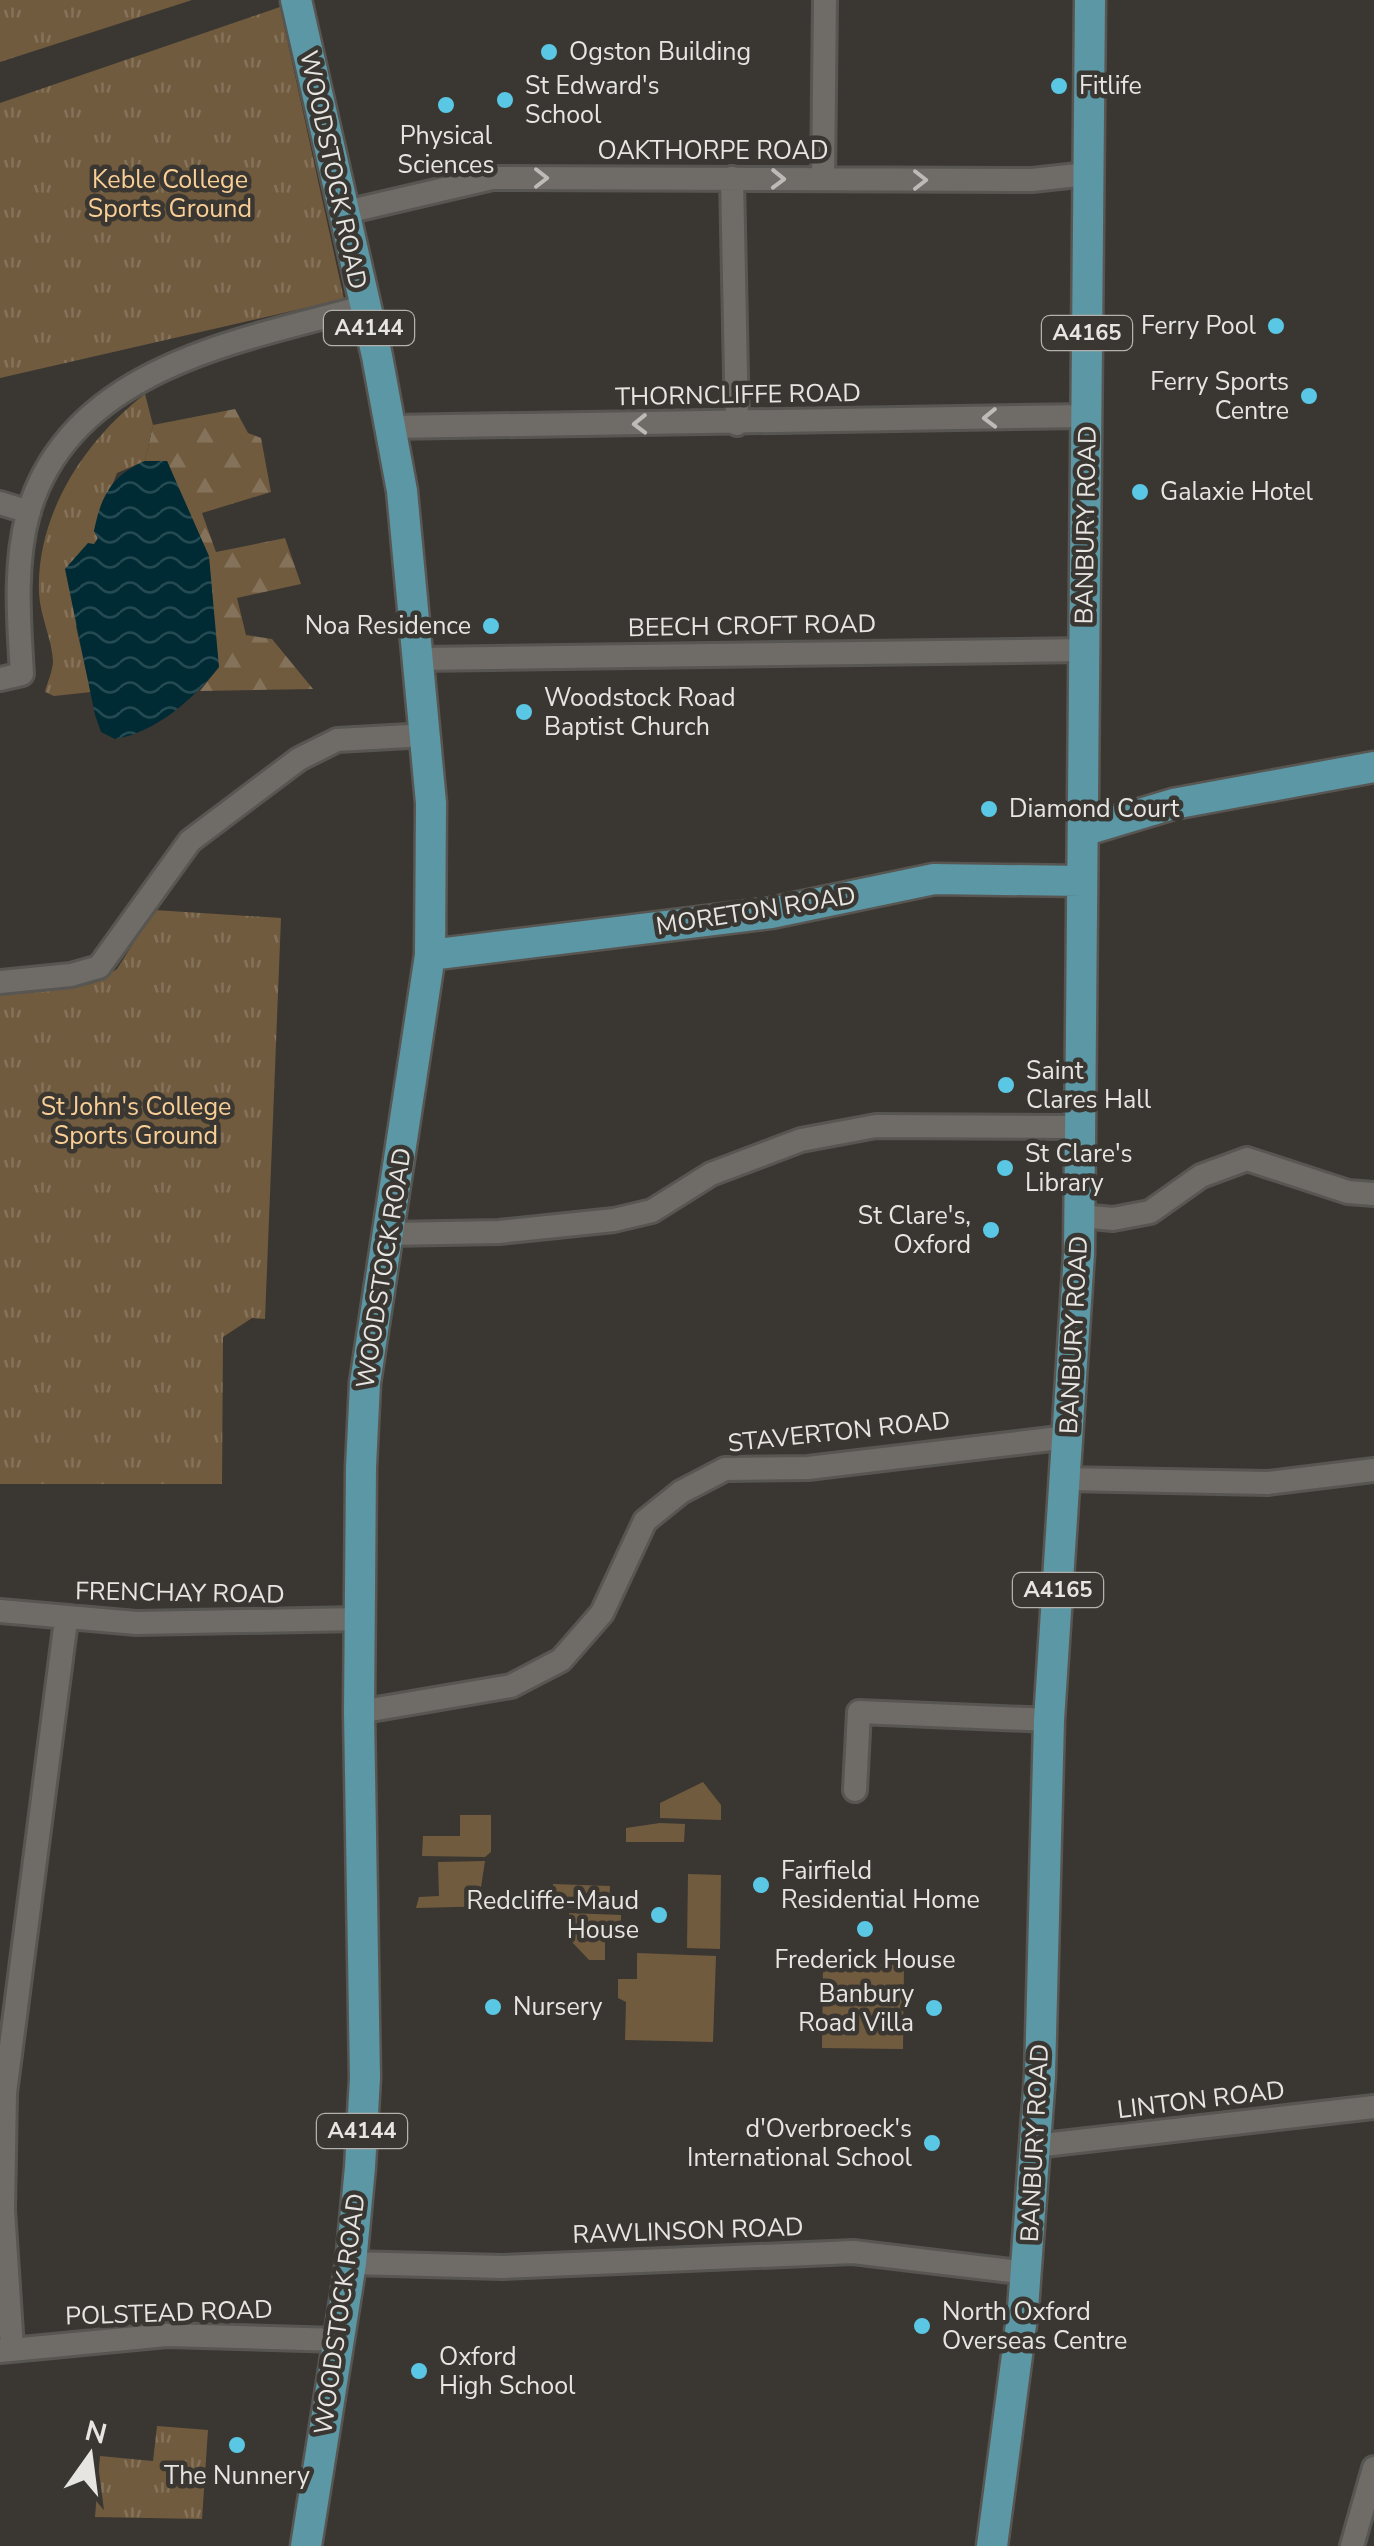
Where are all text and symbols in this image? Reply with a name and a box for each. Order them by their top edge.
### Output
place label: Ogston Building [569,35,751,69]
marker: Ogston Building [538,41,560,63]
street label: WOODSTOCK ROAD [291,47,375,293]
place label: St Edward's School [525,69,660,132]
place label: Fitlife [1079,69,1142,103]
marker: Fitlife [1048,75,1070,97]
marker: St Edward's School [494,89,516,111]
marker: Physical Sciences [435,94,457,116]
place label: Physical Sciences [398,119,494,182]
street label: OAKTHORPE ROAD [598,134,828,168]
park label: Keble College Sports Ground [88,163,252,226]
one-way arrow [534,167,549,189]
one-way arrow [770,168,786,189]
one-way arrow [914,169,929,191]
place label: Ferry Pool [1141,309,1257,343]
road number: A4144 [324,311,414,345]
marker: Ferry Pool [1265,315,1287,337]
road number: A4165 [1042,316,1132,350]
place label: Ferry Sports Centre [1150,365,1289,428]
street label: THORNCLIFFE ROAD [615,376,861,414]
marker: Ferry Sports Centre [1298,385,1320,407]
one-way arrow [981,408,997,429]
one-way arrow [631,414,647,435]
street label: BANBURY ROAD [1067,425,1105,625]
place label: Galaxie Hotel [1160,475,1313,509]
marker: Galaxie Hotel [1129,481,1151,503]
street label: BEECH CROFT ROAD [628,607,876,645]
place label: Noa Residence [305,609,471,643]
marker: Noa Residence [480,615,502,637]
place label: Woodstock Road Baptist Church [544,681,736,744]
marker: Woodstock Road Baptist Church [513,701,535,723]
place label: Diamond Court [1009,792,1180,826]
marker: Diamond Court [978,798,1000,820]
street label: MORETON ROAD [654,878,858,944]
place label: Saint Clares Hall [1026,1054,1152,1117]
marker: Saint Clares Hall [995,1074,1017,1096]
park label: St John's College Sports Ground [41,1090,231,1153]
place label: St Clare's Library [1025,1137,1133,1200]
street label: WOODSTOCK ROAD [348,1145,420,1391]
marker: St Clare's Library [994,1157,1016,1179]
place label: St Clare's, Oxford [858,1199,971,1262]
marker: St Clare's, Oxford [980,1219,1002,1241]
street label: BANBURY ROAD [1052,1235,1096,1435]
street label: STAVERTON ROAD [726,1403,952,1461]
road number: A4165 [1013,1573,1103,1607]
street label: FRENCHAY ROAD [75,1574,285,1612]
place label: Fairfield Residential Home [781,1854,980,1917]
marker: Fairfield Residential Home [750,1874,772,1896]
place label: Redcliffe-Maud House [467,1884,639,1947]
marker: Redcliffe-Maud House [648,1904,670,1926]
marker: Frederick House [854,1918,876,1940]
place label: Frederick House [775,1943,955,1977]
place label: Banbury Road Villa [798,1977,914,2040]
place label: Nursery [513,1990,602,2024]
marker: Nursery [482,1996,504,2018]
marker: Banbury Road Villa [923,1997,945,2019]
street label: BANBURY ROAD [1013,2043,1057,2243]
street label: LINTON ROAD [1115,2073,1287,2127]
place label: d'Overbroeck's International School [687,2112,913,2175]
road number: A4144 [317,2114,407,2148]
marker: d'Overbroeck's International School [921,2132,943,2154]
street label: WOODSTOCK ROAD [306,2191,374,2437]
street label: RAWLINSON ROAD [572,2210,804,2252]
street label: POLSTEAD ROAD [65,2292,273,2334]
place label: North Oxford Overseas Centre [942,2295,1127,2358]
marker: North Oxford Overseas Centre [911,2315,933,2337]
place label: Oxford High School [439,2340,576,2403]
marker: Oxford High School [408,2360,430,2382]
north arrow [40,2406,140,2506]
text: N [81,2412,111,2454]
marker: The Nunnery [226,2434,248,2456]
place label: The Nunnery [164,2459,310,2493]

